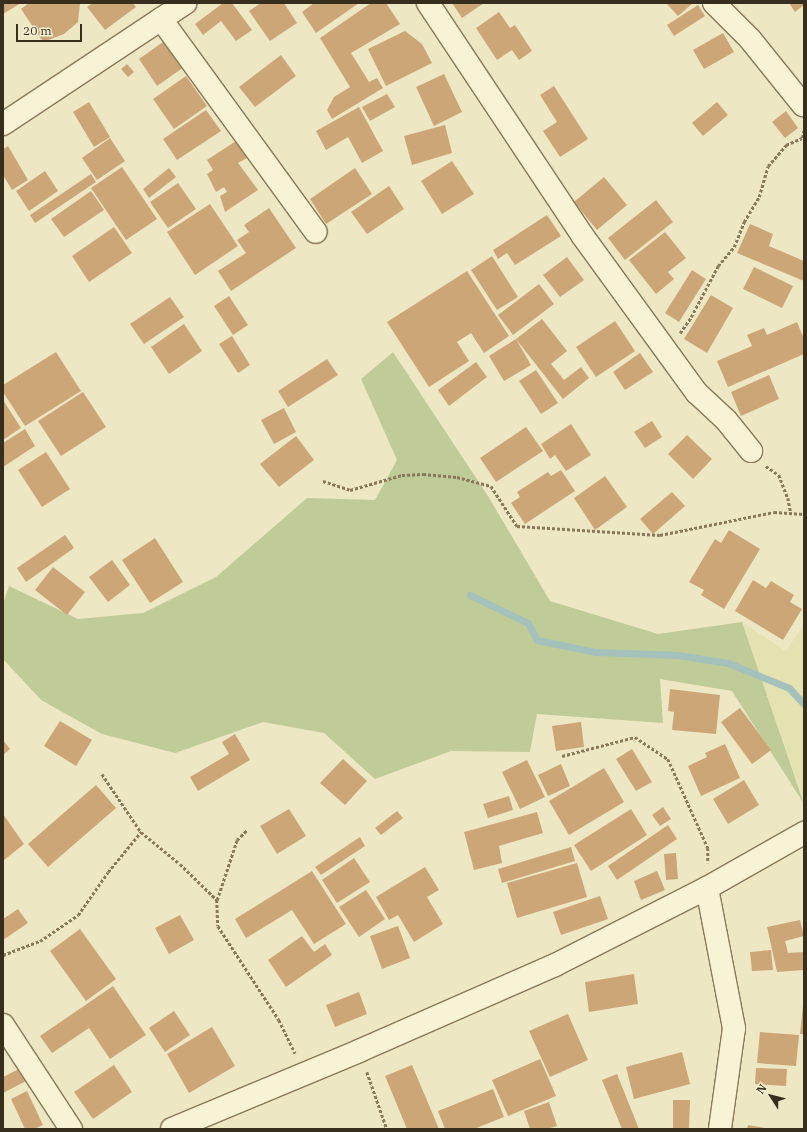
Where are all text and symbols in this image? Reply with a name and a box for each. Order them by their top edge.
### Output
scale bar [18,16,84,42]
text: 20 m [23,23,52,38]
north arrow [751,1076,791,1116]
text: N [753,1081,770,1097]

